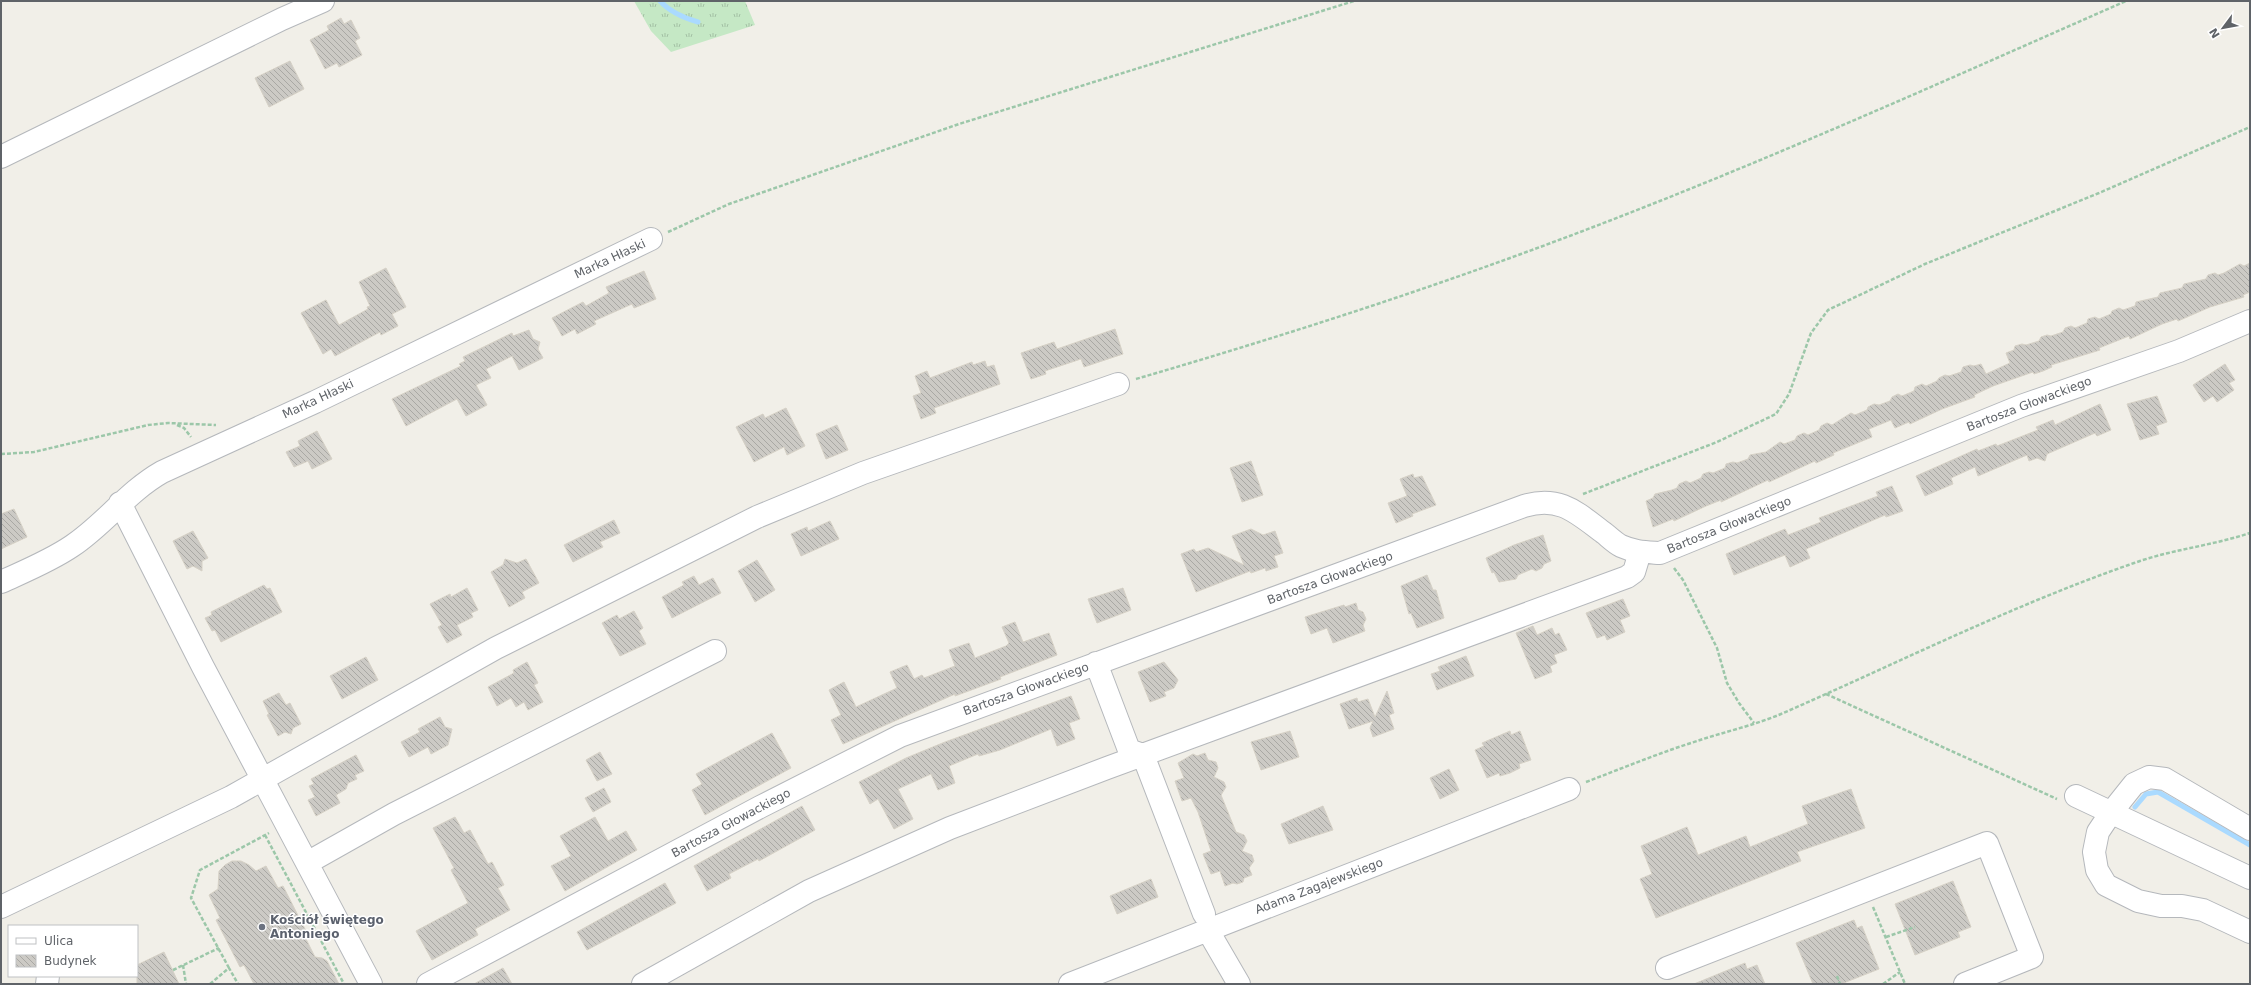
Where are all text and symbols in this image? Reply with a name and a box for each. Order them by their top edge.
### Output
north arrow [2203,8,2243,48]
text: N [2207,26,2223,40]
street label: Marka Hłaski [572,236,648,282]
street label: Bartosza Głowackiego [1965,374,2093,434]
street label: Marka Hłaski [280,376,356,422]
street label: Bartosza Głowackiego [1665,494,1793,556]
street label: Bartosza Głowackiego [1265,549,1395,607]
street label: Bartosza Głowackiego [961,660,1091,718]
street label: Bartosza Głowackiego [669,786,793,860]
street label: Adama Zagajewskiego [1253,855,1385,917]
place label: Kościół świętego Antoniego [270,913,384,941]
marker: Kościół świętego Antoniego [257,922,267,932]
legend [8,925,138,977]
text: Ulica [44,934,73,948]
text: Budynek [44,954,97,968]

